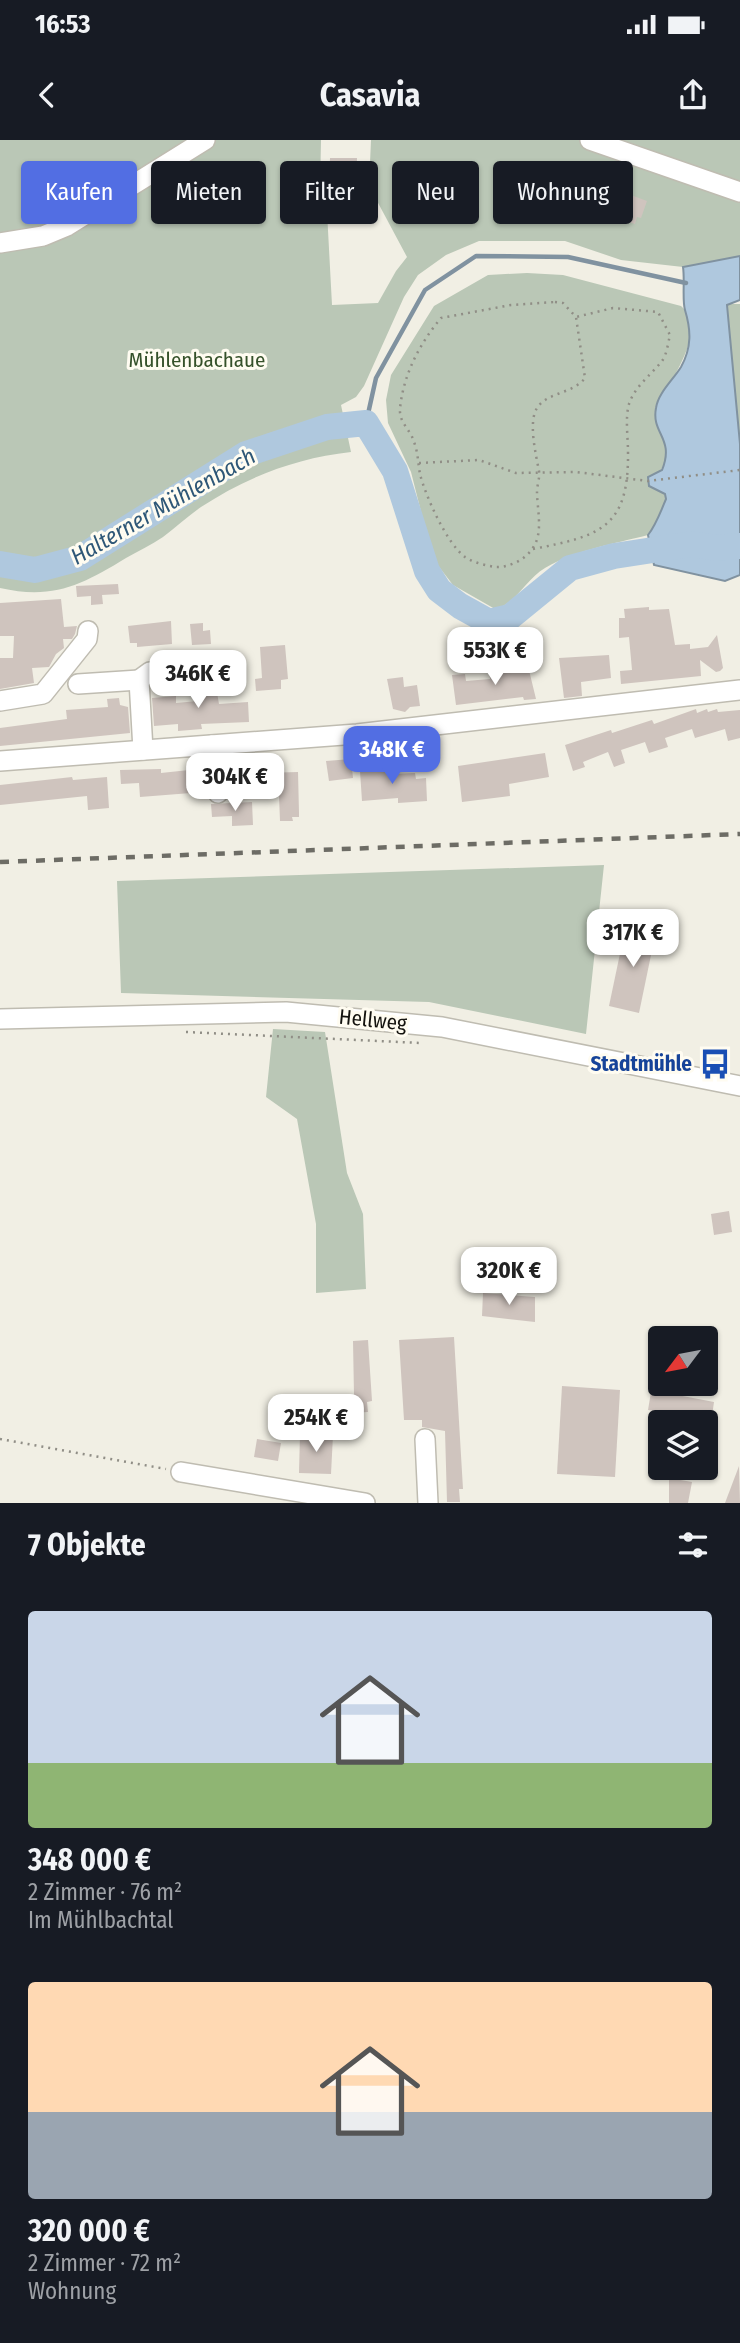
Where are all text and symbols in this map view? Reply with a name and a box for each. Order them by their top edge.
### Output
text: 16:53 [35,9,91,40]
icon: back [28,76,66,114]
text: Casavia [320,76,420,114]
icon: share [674,76,712,114]
chip: Kaufen [21,161,137,224]
chip: Mieten [151,161,266,224]
chip: Filter [280,161,378,224]
chip: Neu [392,161,479,224]
chip: Wohnung [493,161,633,224]
park label: Mühlenbachaue [129,347,265,373]
water label: Halterner Mühlenbach [66,442,260,570]
pin: 553K € [438,628,552,687]
text: 553K € [463,636,527,664]
pin: 346K € [141,650,255,710]
text: 346K € [165,659,231,687]
pin: 348K € [335,726,449,786]
text: 348K € [359,735,425,763]
pin: 304K € [178,754,292,813]
text: 304K € [202,762,268,790]
pin: 317K € [576,910,690,969]
text: 317K € [603,918,663,946]
street label: Hellweg [338,1004,408,1037]
bus stop icon: Stadtmühle [698,1047,732,1081]
place label: Stadtmühle [590,1051,692,1077]
pin: 320K € [452,1248,566,1307]
text: 320K € [477,1256,541,1284]
north arrow [648,1326,718,1396]
map controls [648,1326,718,1480]
pin: 254K € [259,1394,373,1454]
text: 254K € [284,1403,348,1431]
button: layers [648,1410,718,1480]
icon: filters [674,1526,712,1564]
text: 7 Objekte [28,1527,146,1563]
icon: home [307,1657,433,1783]
text: 348 000 € [28,1842,151,1878]
text: 2 Zimmer · 76 m² [28,1878,182,1906]
text: Im Mühlbachtal [28,1906,173,1934]
icon: home [307,2028,433,2154]
text: 320 000 € [28,2213,150,2249]
text: 2 Zimmer · 72 m² [28,2249,181,2277]
text: Wohnung [28,2277,116,2305]

